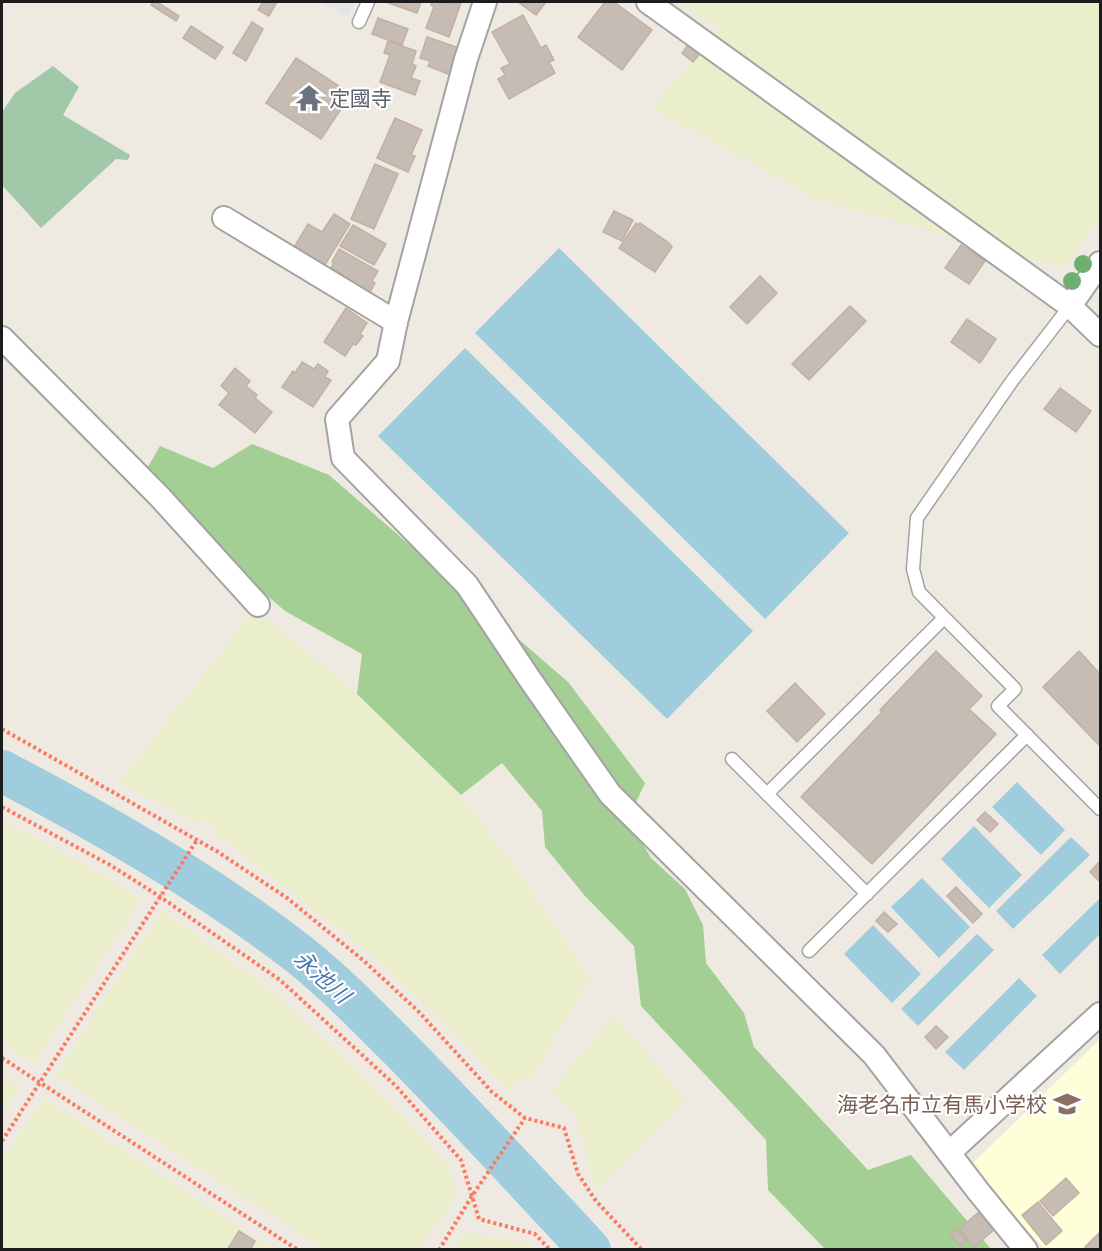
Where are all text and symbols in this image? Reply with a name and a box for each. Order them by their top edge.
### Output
temple icon: 定國寺 [294,83,324,113]
place label: 定國寺 [329,86,392,111]
water label: 永池川 [289,946,356,1010]
school or university icon: 海老名市立有馬小学校 [1052,1089,1082,1119]
place label: 海老名市立有馬小学校 [837,1092,1047,1117]

